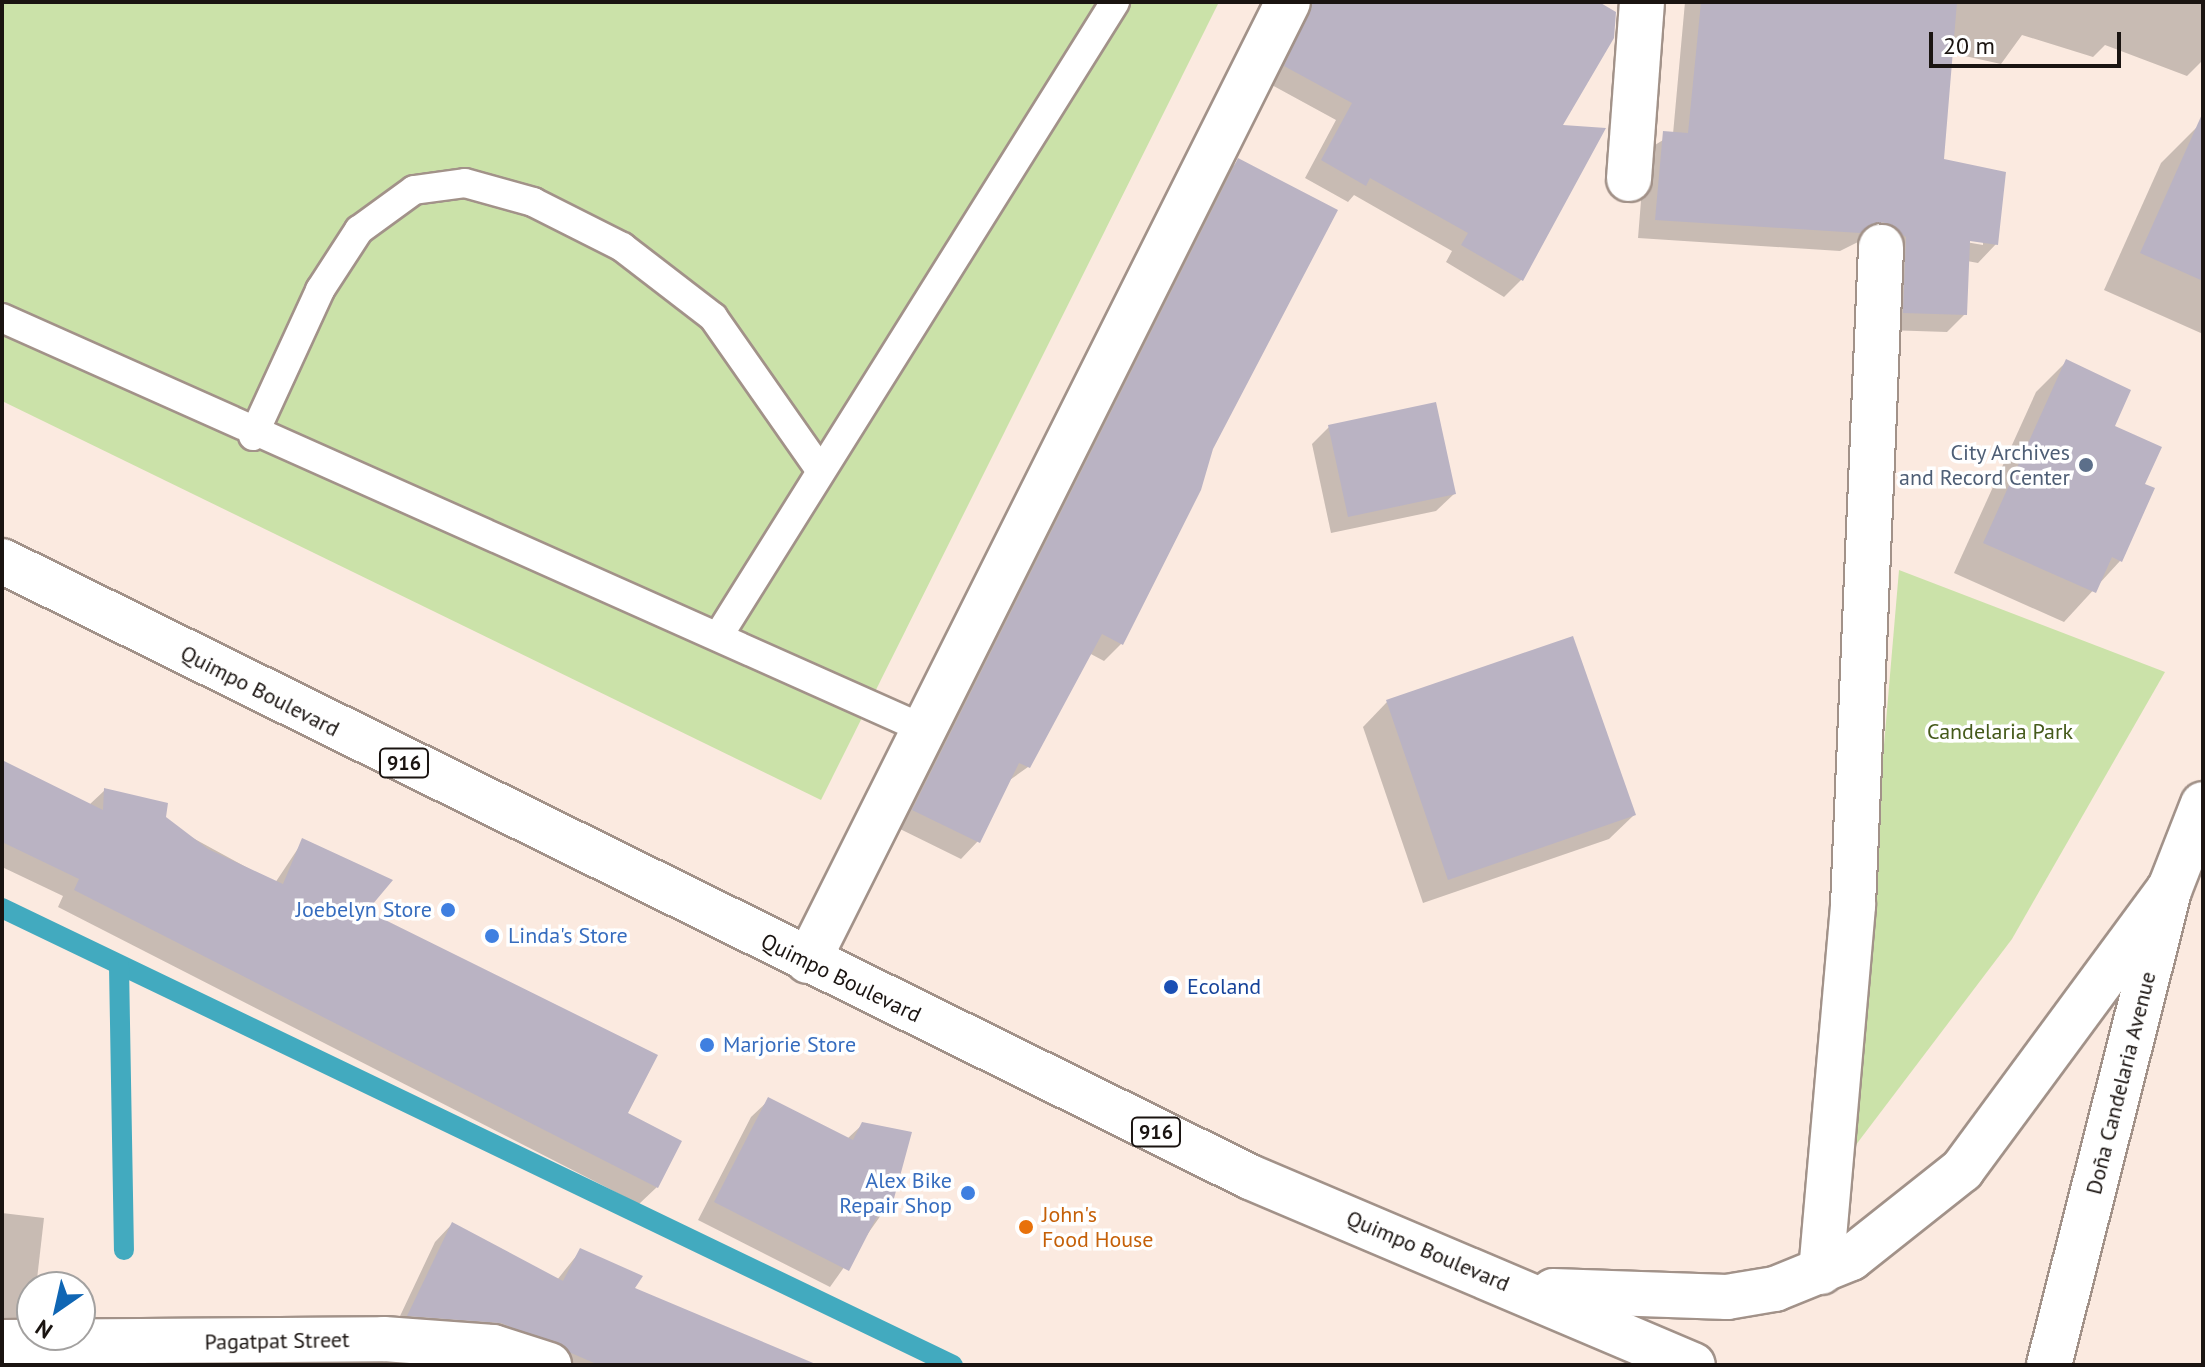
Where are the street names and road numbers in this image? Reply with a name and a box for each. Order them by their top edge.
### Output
street label: Quimpo Boulevard [176,640,344,742]
road number: 916 [378,747,430,779]
street label: Quimpo Boulevard [757,928,925,1028]
street label: Doña Candelaria Avenue [2080,969,2162,1197]
road number: 916 [1130,1116,1182,1148]
street label: Quimpo Boulevard [1342,1205,1514,1297]
street label: Pagatpat Street [204,1327,350,1355]

